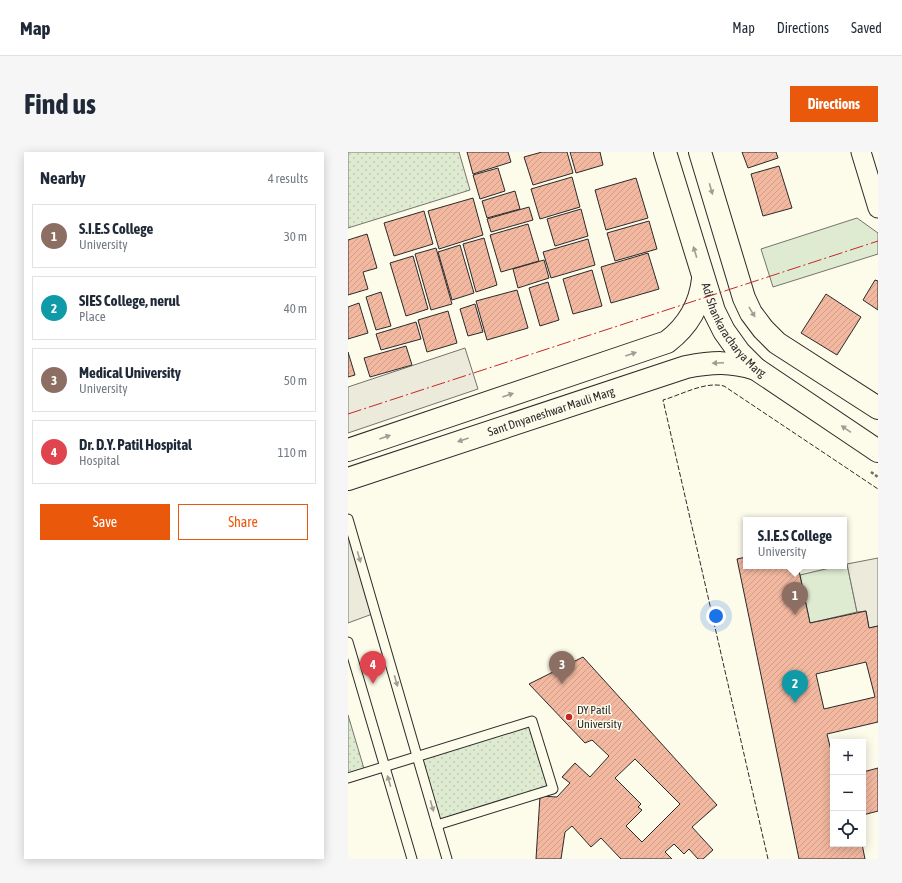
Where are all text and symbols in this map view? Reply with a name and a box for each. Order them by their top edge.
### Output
text: Map [20,17,51,39]
text: Map [732,20,755,36]
text: Directions [777,20,829,36]
text: Saved [851,20,882,36]
button: Directions [790,86,878,122]
text: Find us [24,88,96,120]
text: Nearby [40,168,86,188]
text: 4 results [268,171,308,186]
one-way arrow [708,184,714,196]
text: S.I.E.S College [79,220,153,237]
text: 1 [51,229,57,244]
text: 30 m [284,229,307,244]
text: University [79,237,128,252]
one-way arrow [692,246,698,258]
street label: Adi Shankaracharya Marg [699,281,769,381]
text: SIES College, nerul [79,292,180,309]
text: 2 [51,301,57,316]
text: 40 m [284,301,307,316]
one-way arrow [748,306,755,318]
text: Place [79,309,106,324]
one-way arrow [626,350,638,356]
one-way arrow [712,359,724,366]
text: Medical University [79,364,181,381]
text: 3 [51,373,57,388]
text: 50 m [284,373,307,388]
text: University [79,381,128,396]
street label: Sant Dnyaneshwar Mauli Marg [486,384,617,439]
one-way arrow [502,392,514,398]
one-way arrow [841,425,851,433]
one-way arrow [379,434,391,440]
text: Dr. D.Y. Patil Hospital [79,436,192,453]
one-way arrow [457,437,469,443]
text: 4 [51,445,57,460]
text: 110 m [278,445,307,460]
text: Hospital [79,453,120,468]
button: Save [40,504,170,540]
button: Share [178,504,308,540]
popup [743,517,847,569]
text: S.I.E.S College [758,527,832,544]
text: University [758,544,806,559]
one-way arrow [356,551,362,563]
pin: 1 [782,582,808,615]
your location [706,606,726,626]
pin: 4 [360,651,386,684]
pin: 3 [549,651,575,684]
pin: 2 [782,670,808,703]
one-way arrow [393,676,399,688]
place label: DY Patil University [577,703,622,731]
marker: DY Patil University [564,712,574,722]
map controls [830,739,866,847]
button: + [830,739,866,775]
one-way arrow [386,775,392,787]
button: − [830,775,866,811]
one-way arrow [429,801,435,813]
button: locate [830,811,866,847]

